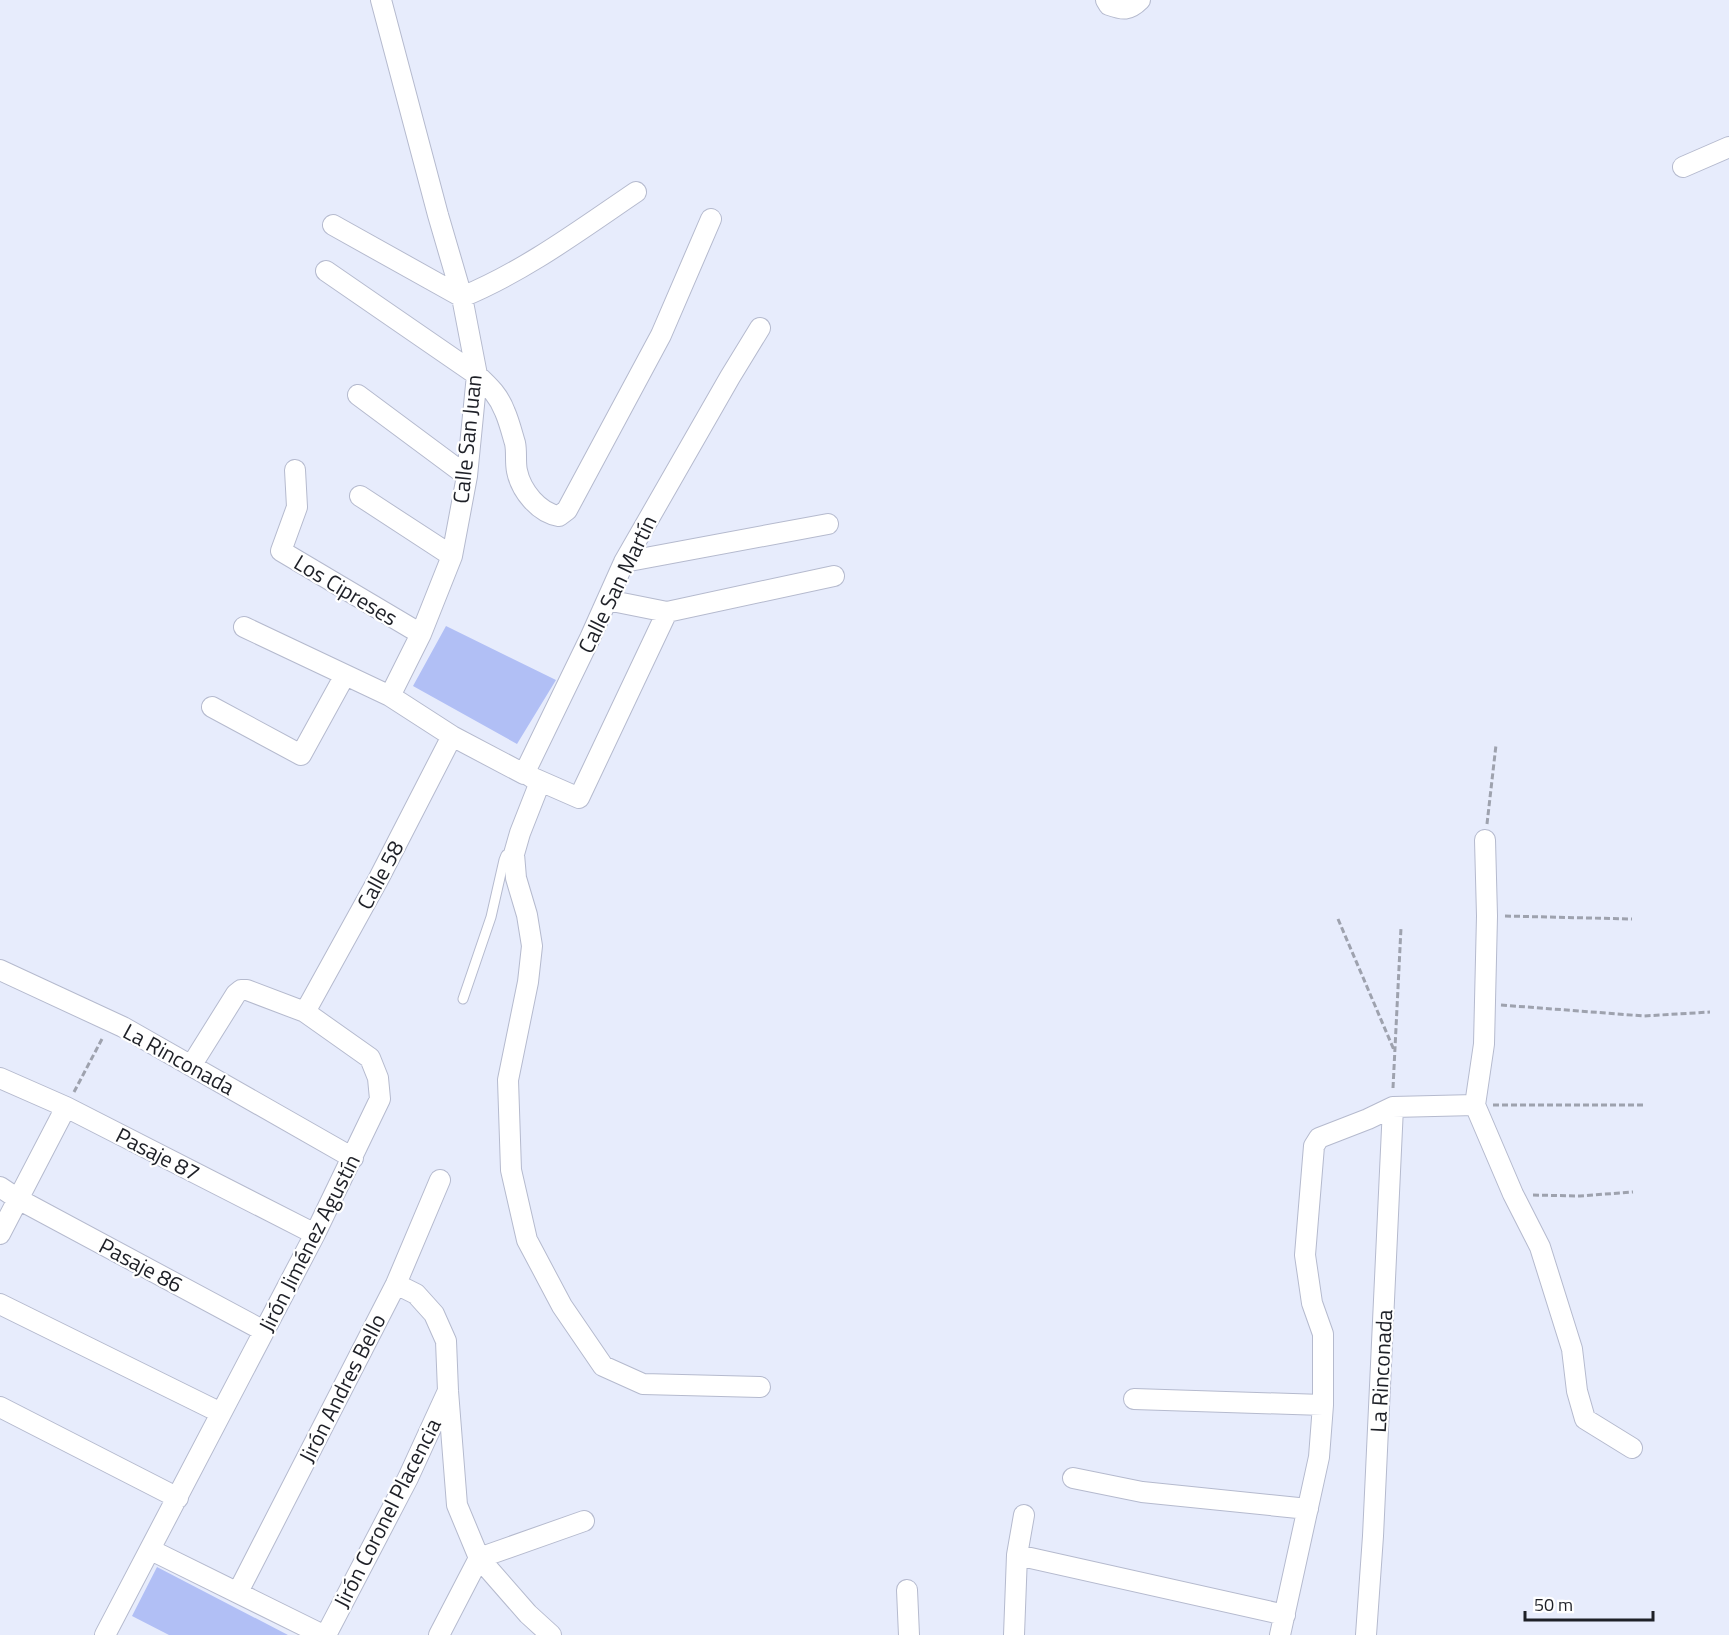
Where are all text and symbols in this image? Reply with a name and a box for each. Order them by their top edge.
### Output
street label: Calle San Juan [443,373,491,505]
street label: Calle San Martín [569,509,665,659]
street label: Los Cipreses [288,546,404,634]
street label: Calle 58 [348,834,412,916]
street label: La Rinconada [117,1014,241,1104]
street label: Pasaje 87 [110,1118,206,1190]
street label: Jirón Jiménez Agustín [249,1148,369,1338]
street label: Pasaje 86 [93,1229,189,1301]
street label: Jirón Andres Bello [290,1307,394,1469]
street label: La Rinconada [1361,1309,1401,1433]
street label: Jirón Coronel Placencia [324,1412,450,1614]
scale bar [1525,1584,1652,1622]
text: 50 m [1534,1591,1573,1618]

